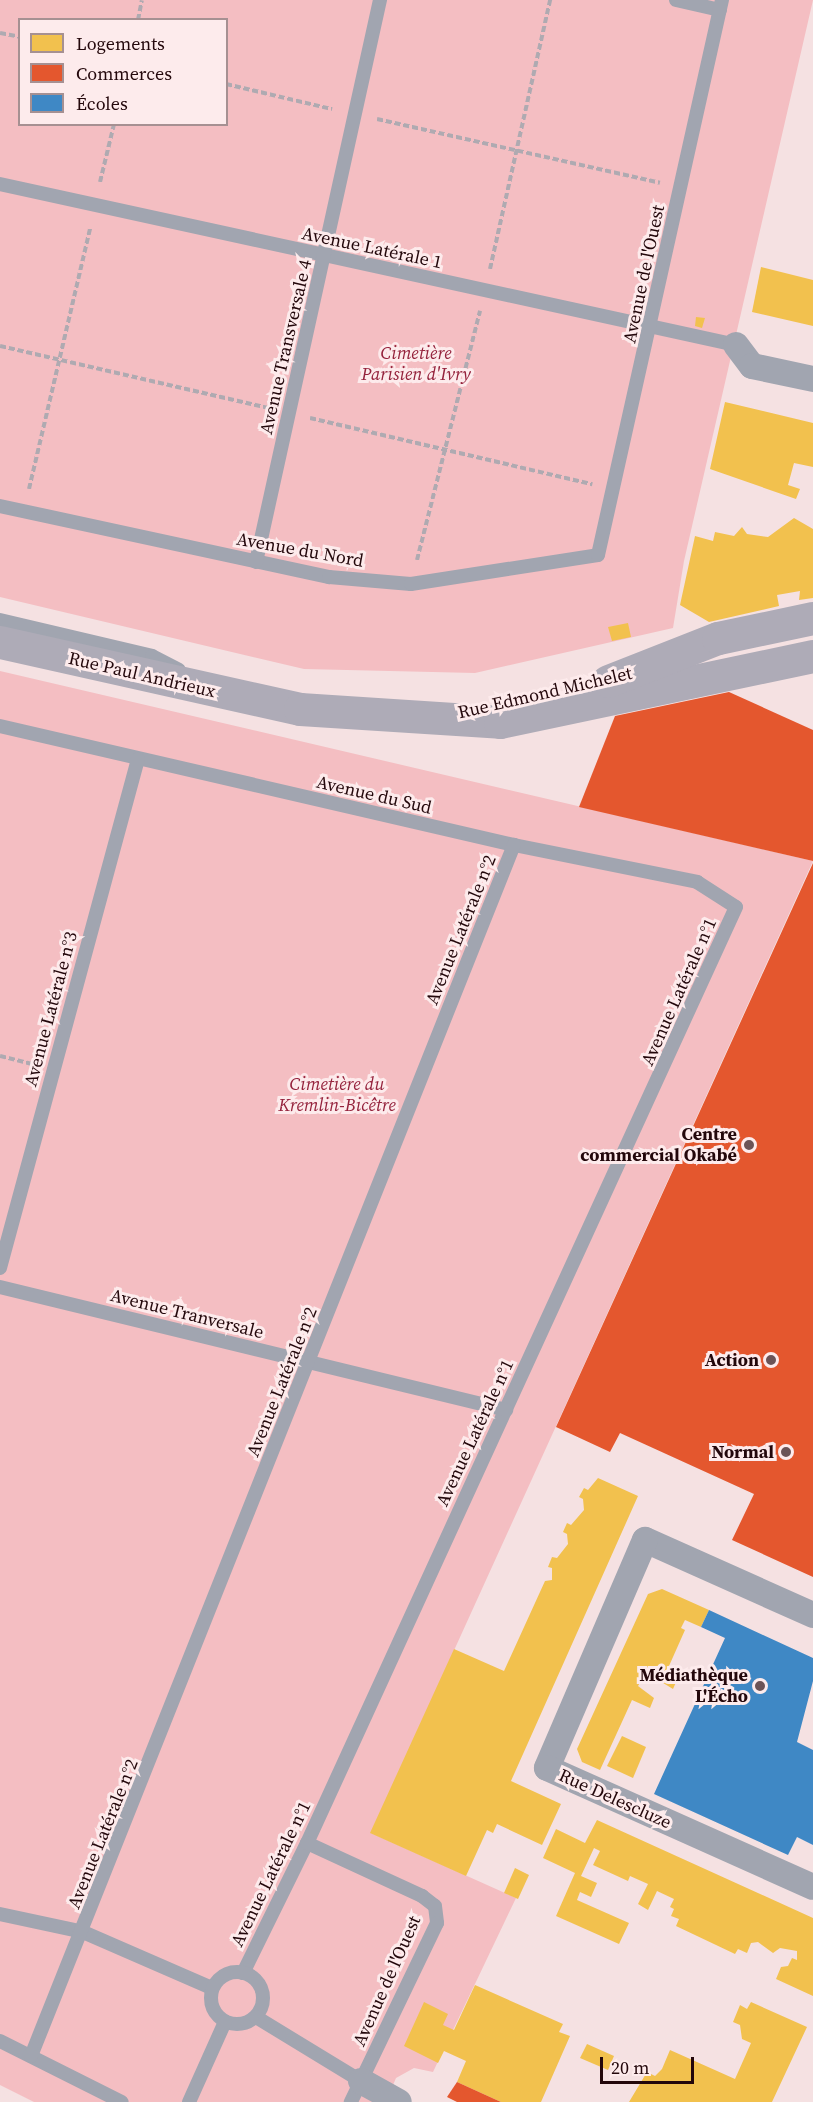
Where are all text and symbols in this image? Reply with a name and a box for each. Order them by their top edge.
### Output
legend [18,18,228,126]
text: Logements [76,31,165,56]
text: Commerces [76,61,172,86]
text: Écoles [76,91,128,116]
street label: Avenue de l'Ouest [619,203,669,345]
street label: Avenue Latérale 1 [300,223,444,273]
street label: Avenue Transversale 4 [255,257,317,437]
park label: Cimetière Parisien d'Ivry [361,343,471,386]
street label: Avenue du Nord [235,528,365,572]
street label: Rue Paul Andrieux [66,648,218,702]
street label: Rue Edmond Michelet [456,662,634,724]
street label: Avenue du Sud [314,771,434,819]
street label: Avenue Latérale n°2 [421,852,501,1008]
street label: Avenue Latérale n°1 [637,915,721,1069]
street label: Avenue Latérale n°3 [20,929,82,1089]
park label: Cimetière du Kremlin-Bicêtre [278,1074,396,1116]
place label: Centre commercial Okabé [580,1124,737,1166]
marker: Centre commercial Okabé [742,1138,756,1152]
street label: Avenue Tranversale [108,1284,266,1344]
street label: Avenue Latérale n°2 [242,1304,322,1460]
place label: Action [705,1349,759,1371]
marker: Action [764,1353,778,1367]
street label: Avenue Latérale n°1 [432,1356,518,1510]
place label: Normal [711,1441,774,1463]
marker: Normal [779,1445,793,1459]
place label: Médiathèque L'Écho [639,1665,748,1708]
marker: Médiathèque L'Écho [753,1679,767,1693]
street label: Avenue Latérale n°2 [63,1756,143,1912]
street label: Rue Delescluze [555,1765,675,1833]
street label: Avenue Latérale n°1 [226,1798,316,1950]
street label: Avenue de l'Ouest [349,1912,425,2050]
scale bar [603,2045,698,2083]
text: 20 m [611,2055,649,2080]

